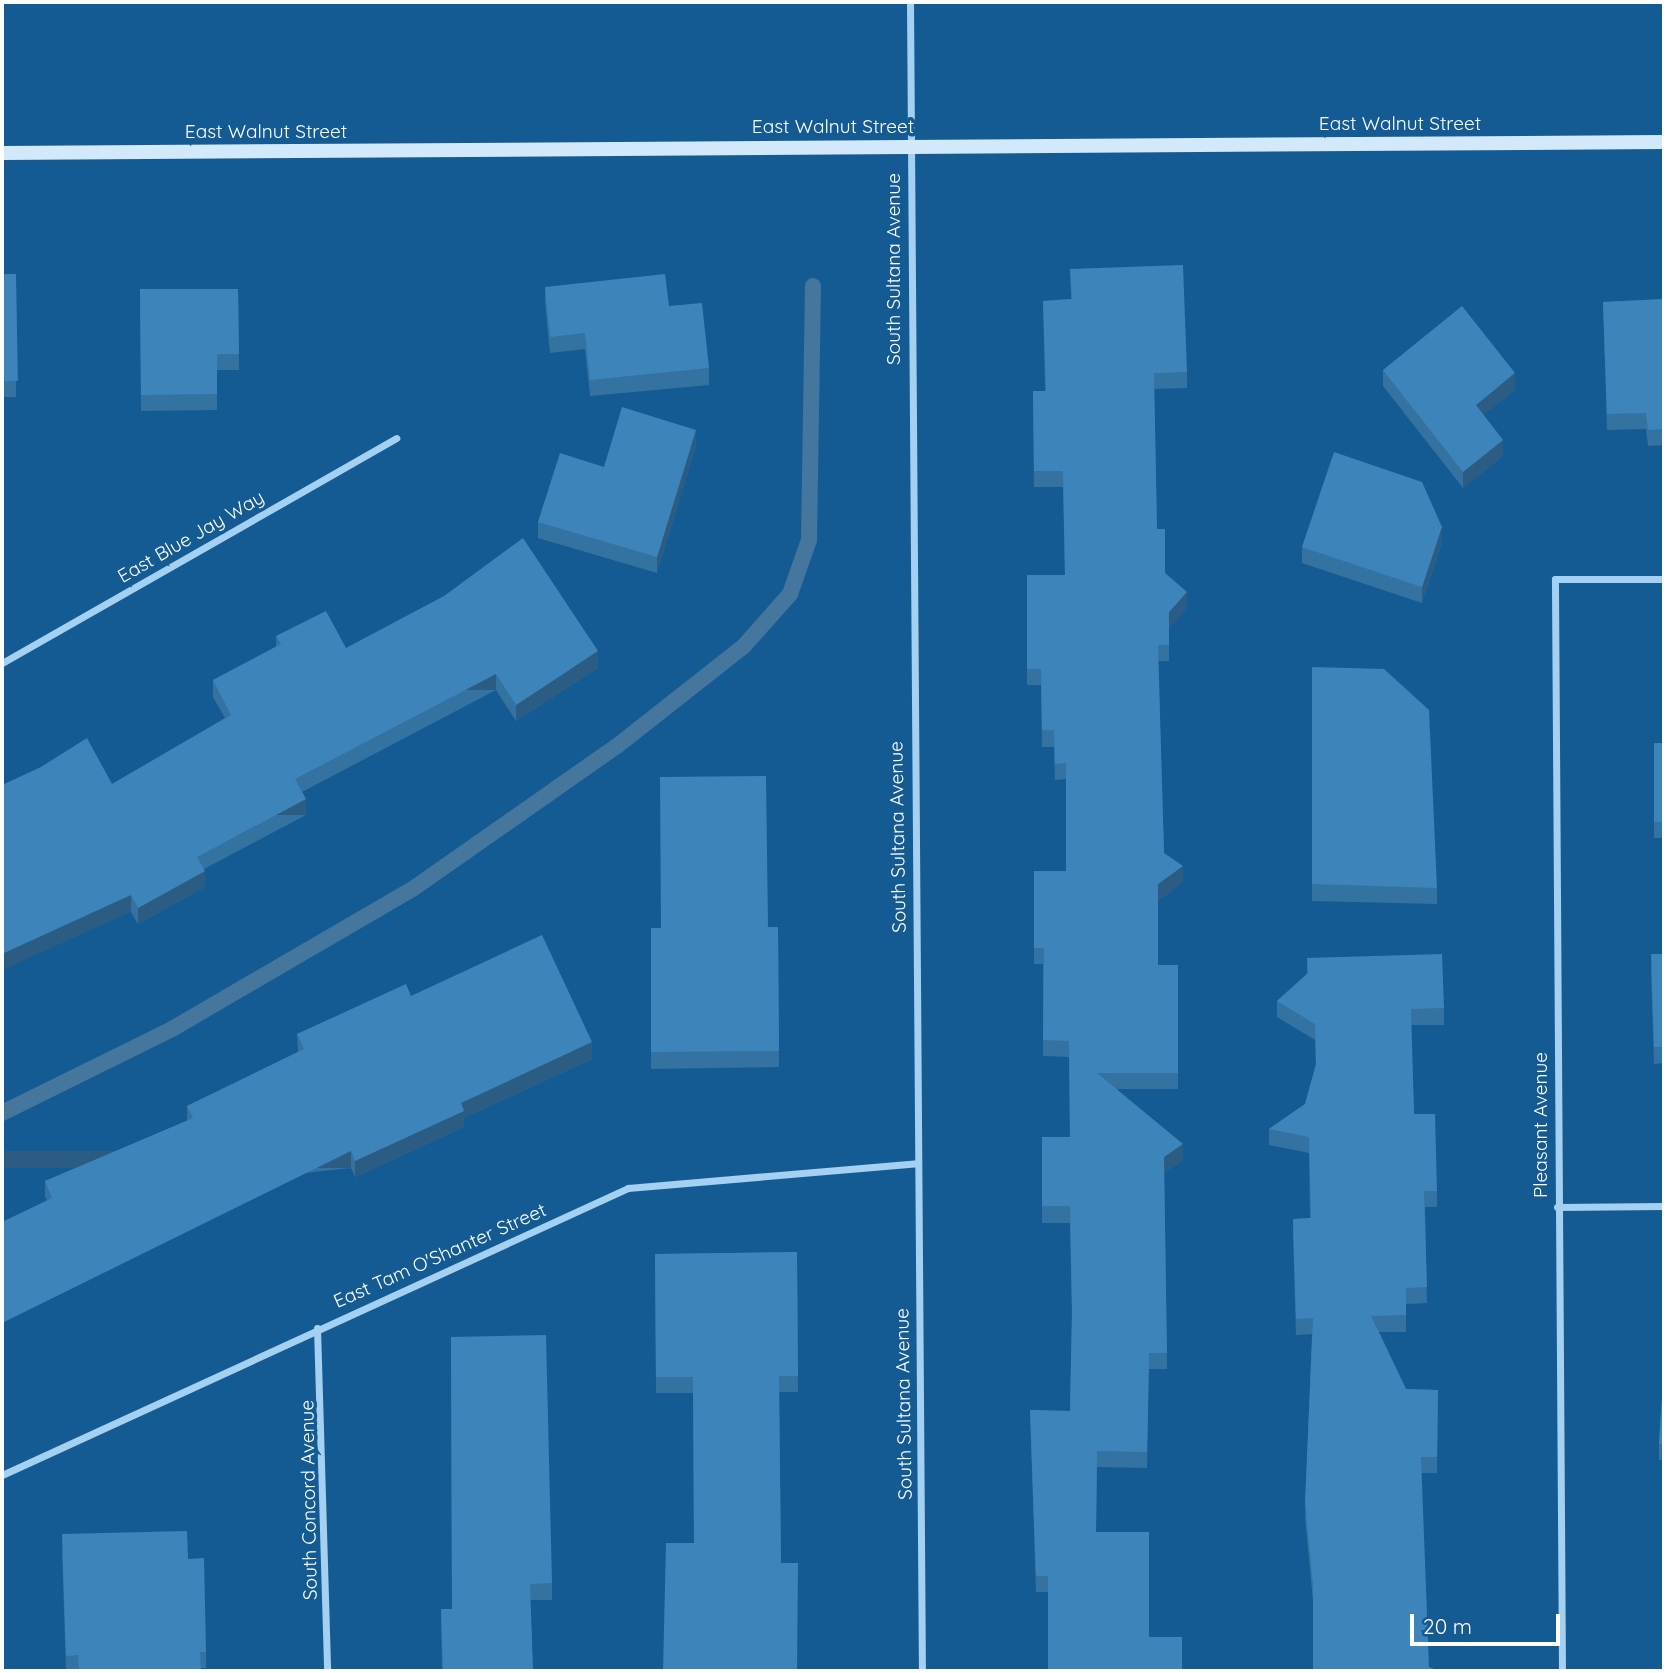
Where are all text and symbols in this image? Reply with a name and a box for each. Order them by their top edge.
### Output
street label: East Walnut Street [1319,113,1481,135]
street label: East Walnut Street [752,116,914,138]
street label: East Walnut Street [185,121,347,143]
street label: South Sultana Avenue [883,173,905,365]
street label: East Blue Jay Way [114,486,268,588]
street label: South Sultana Avenue [885,741,911,933]
street label: Pleasant Avenue [1530,1052,1552,1198]
street label: East Tam O'Shanter Street [330,1199,550,1313]
street label: South Sultana Avenue [891,1308,917,1500]
street label: South Concord Avenue [296,1400,322,1600]
scale bar [1414,1600,1564,1644]
text: 20 m [1423,1613,1472,1639]

